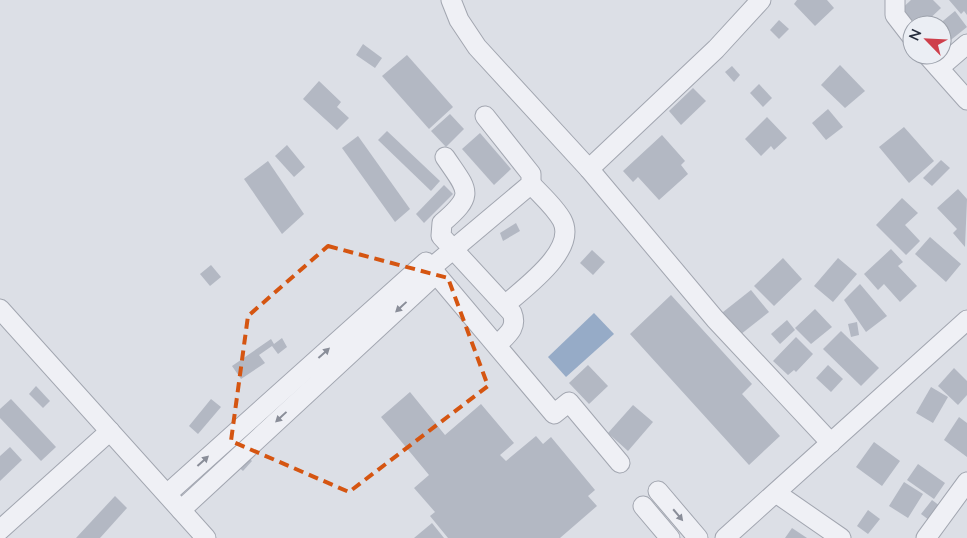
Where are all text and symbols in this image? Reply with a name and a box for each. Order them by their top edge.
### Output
north arrow [902,15,952,65]
text: N [905,26,925,43]
one-way arrow [395,301,407,313]
one-way arrow [318,347,330,359]
one-way arrow [276,411,288,423]
one-way arrow [197,455,209,467]
one-way arrow [673,508,684,521]

